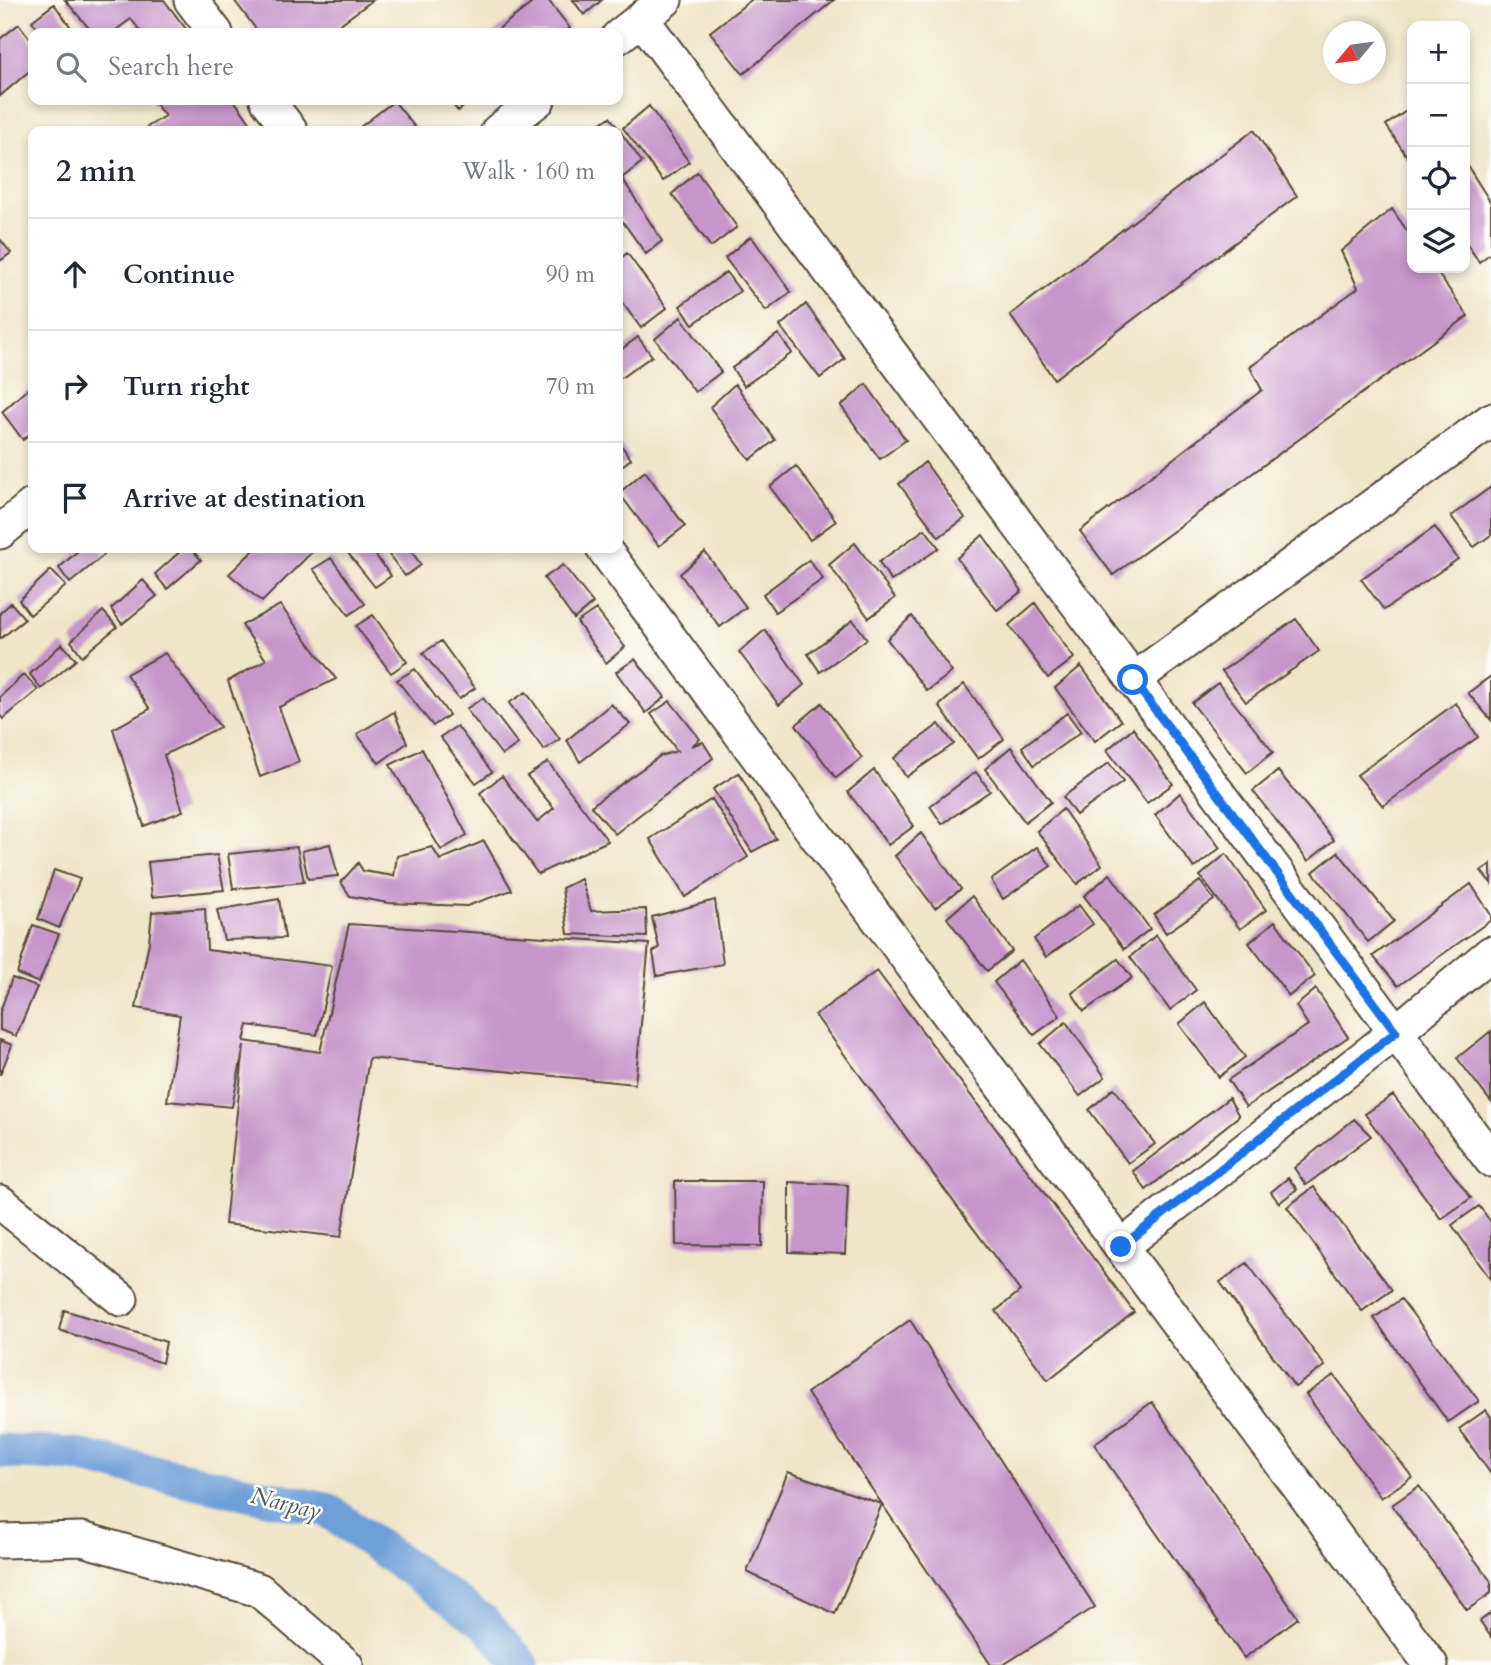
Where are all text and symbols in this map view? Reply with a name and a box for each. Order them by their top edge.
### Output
north arrow [1323,21,1386,84]
map controls [1407,21,1470,273]
button: + [1407,21,1470,84]
search box [28,28,623,105]
icon: search [52,48,90,86]
text: Search here [108,49,234,84]
button: − [1407,84,1470,147]
button: locate [1407,147,1470,210]
text: 2 min [56,151,136,192]
text: Walk · 160 m [462,156,595,187]
button: layers [1407,210,1470,273]
icon: ahead [56,255,94,293]
text: Continue [123,257,235,292]
text: 90 m [546,259,595,290]
icon: right [56,367,94,405]
text: Turn right [123,369,250,404]
text: 70 m [546,371,595,402]
icon: arrive [56,479,94,517]
text: Arrive at destination [123,481,366,516]
route start [1117,664,1148,695]
route end [1105,1231,1136,1262]
water label: Narpay [247,1479,325,1528]

